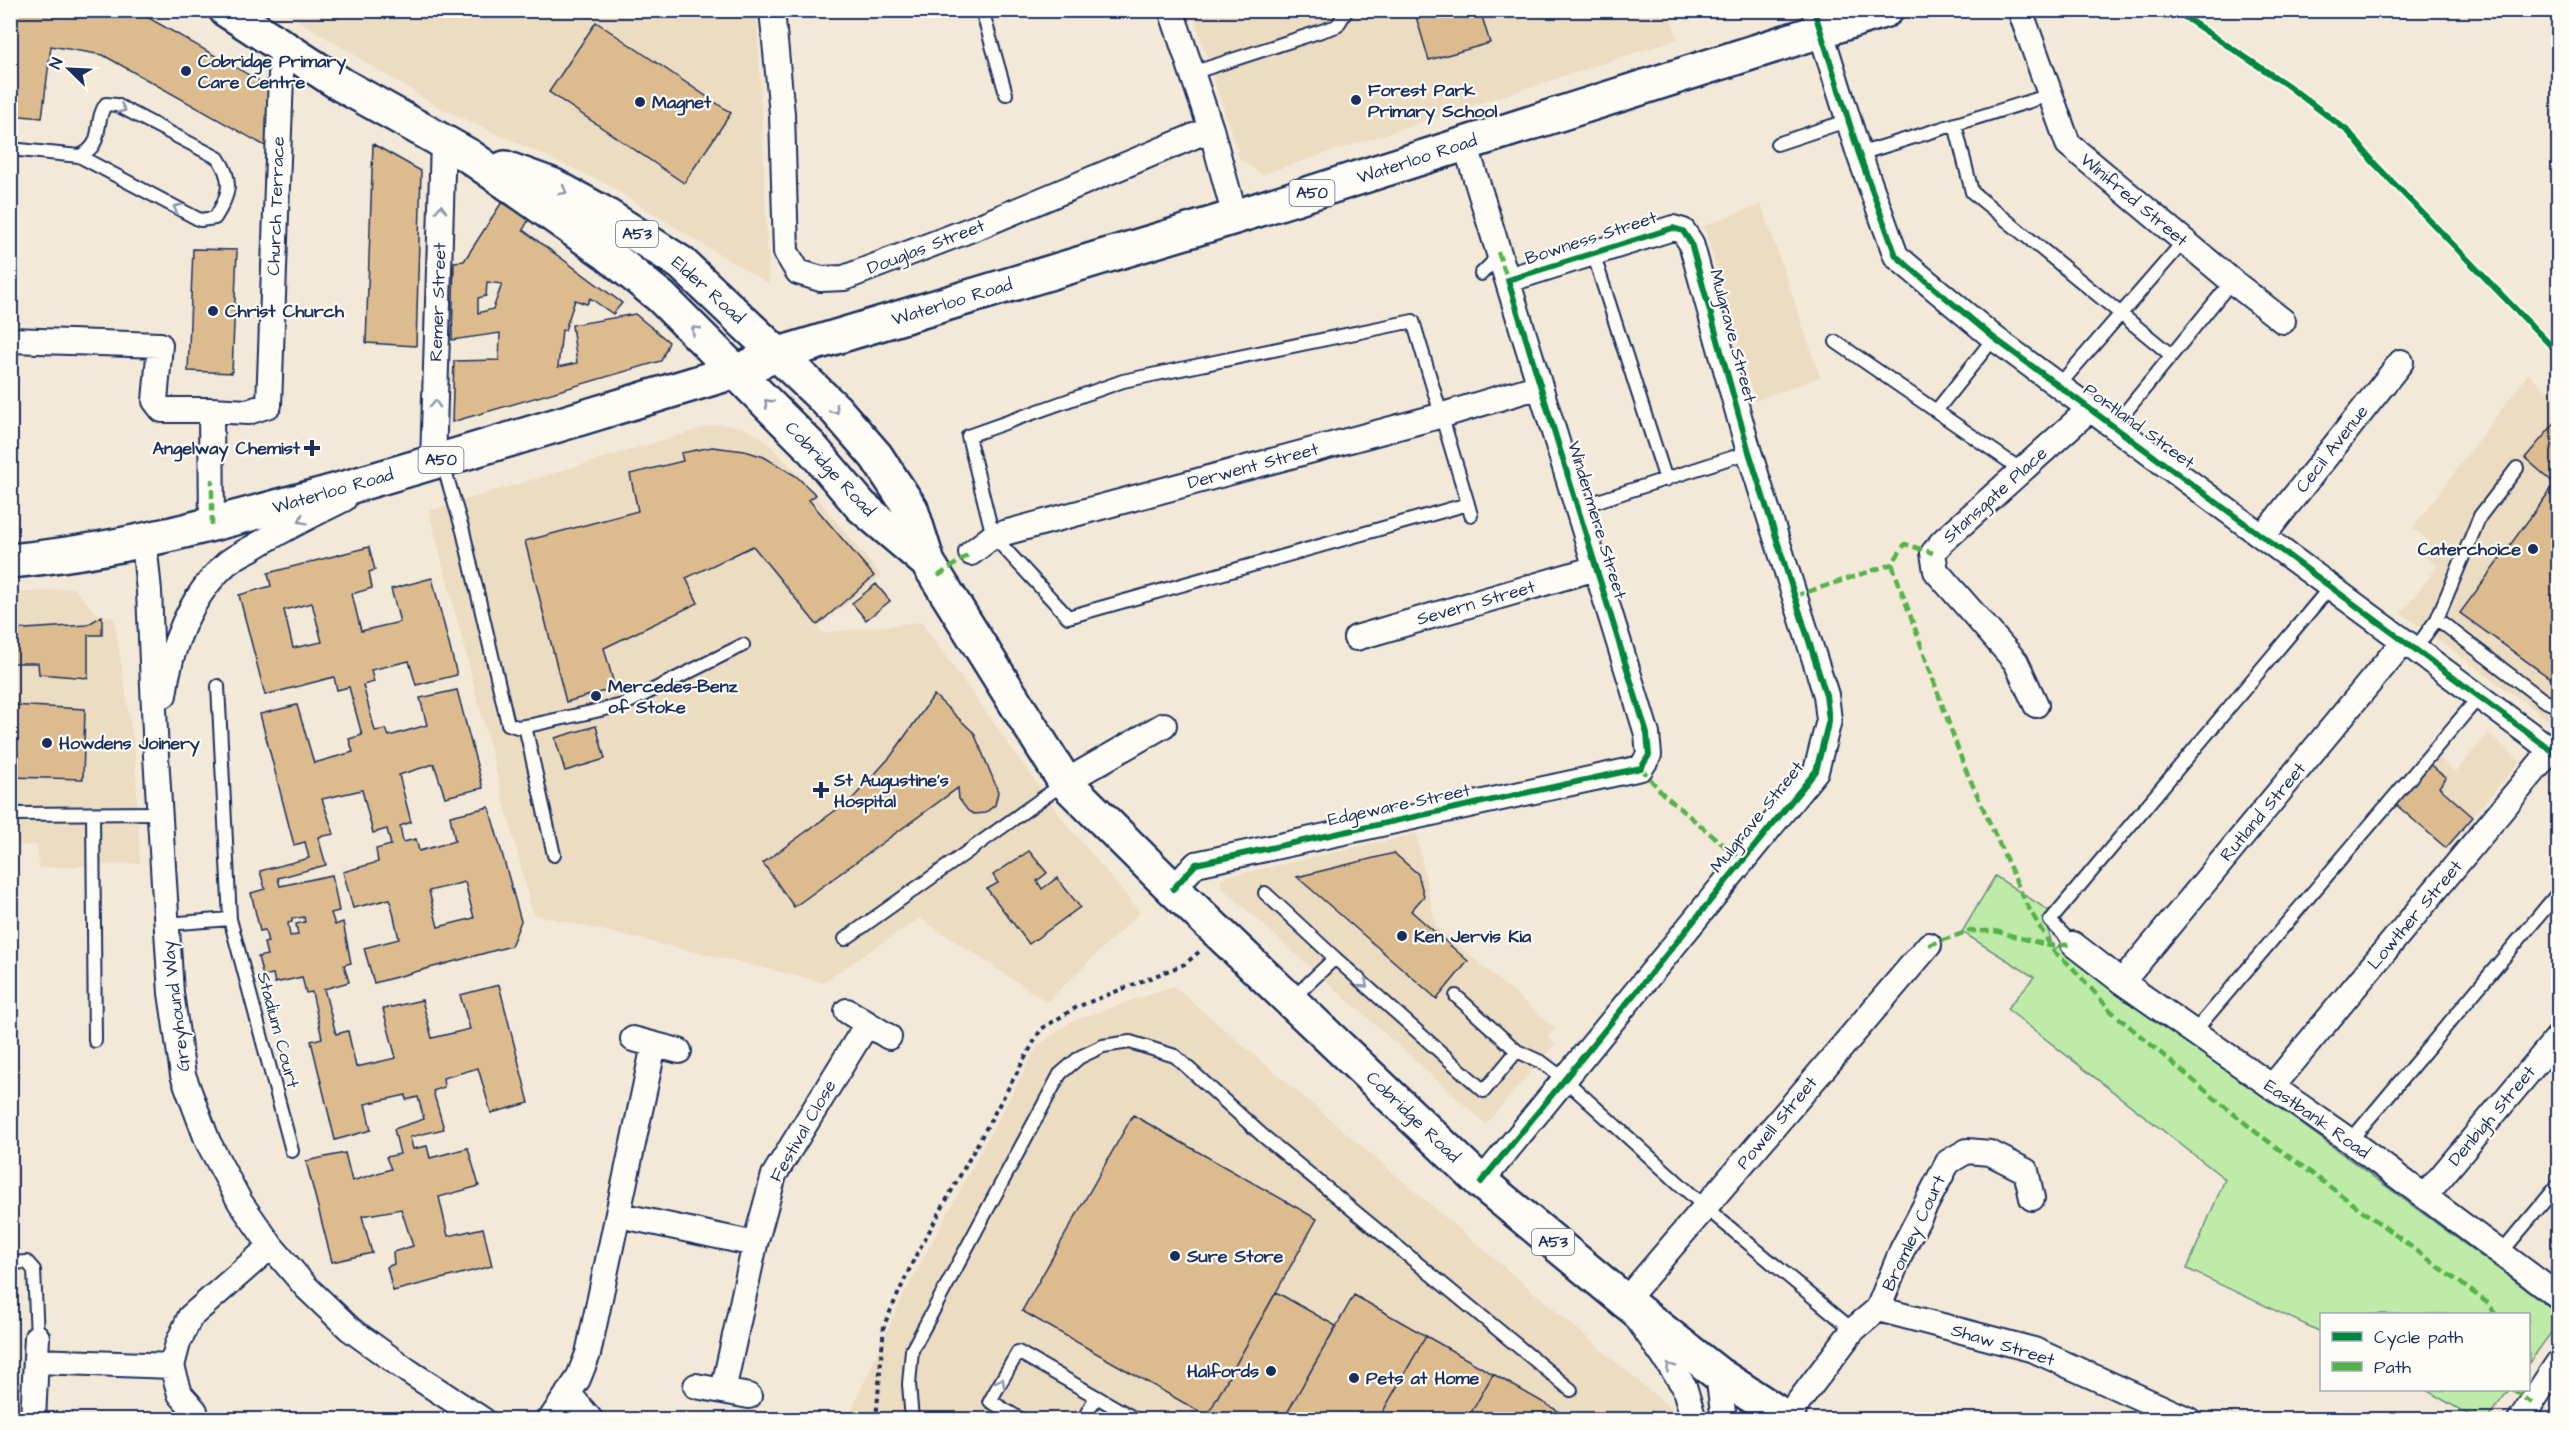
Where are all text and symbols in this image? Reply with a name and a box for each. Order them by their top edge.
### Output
north arrow [39,39,99,99]
place label: Cobridge Primary Care Centre [198,49,346,95]
text: N [44,54,68,72]
marker: Cobridge Primary Care Centre [179,64,193,78]
place label: Forest Park Primary School [1368,78,1497,125]
place label: Magnet [652,90,712,116]
marker: Forest Park Primary School [1349,93,1363,107]
marker: Magnet [633,95,647,109]
one-way arrow [115,101,126,113]
street label: Waterloo Road [1354,128,1480,190]
street label: Church Terrace [261,136,291,276]
street label: Winifred Street [2075,147,2194,253]
road number: A50 [1290,180,1334,206]
one-way arrow [557,184,567,195]
one-way arrow [173,204,184,215]
one-way arrow [434,205,447,214]
street label: Bowness Street [1522,205,1661,271]
street label: Douglas Street [864,213,989,282]
road number: A53 [616,221,658,247]
street label: Remer Street [423,241,453,362]
street label: Elder Road [666,250,750,330]
street label: Mulgrave Street [1702,267,1763,406]
street label: Waterloo Road [889,272,1015,332]
place label: Christ Church [225,299,345,324]
marker: Christ Church [206,304,220,318]
one-way arrow [691,327,702,337]
street label: Portland Street [2078,377,2200,475]
one-way arrow [429,399,441,408]
one-way arrow [764,400,775,411]
street label: Cecil Avenue [2290,400,2374,498]
one-way arrow [828,403,839,414]
street label: Cobridge Road [778,416,881,523]
place label: Angelway Chemist [152,436,301,462]
street label: Derwent Street [1185,436,1322,495]
street label: Windermere Street [1561,438,1633,603]
marker: Angelway Chemist [305,441,319,455]
street label: Stansgate Place [1937,441,2054,550]
road number: A50 [418,447,464,473]
street label: Waterloo Road [270,462,396,520]
one-way arrow [298,513,308,524]
place label: Caterchoice [2418,537,2521,562]
marker: Caterchoice [2526,542,2540,556]
street label: Severn Street [1414,574,1539,632]
place label: Mercedes-Benz of Stoke [608,674,739,720]
marker: Mercedes-Benz of Stoke [589,689,603,703]
place label: Howdens Joinery [59,731,200,757]
marker: Howdens Joinery [40,736,54,750]
street label: Mulgrave Street [1704,755,1811,879]
street label: Rutland Street [2214,757,2312,867]
place label: St Augustine's Hospital [833,768,949,814]
street label: Edgeware Street [1325,778,1473,833]
marker: St Augustine's Hospital [812,781,830,799]
street label: Lowther Street [2362,854,2469,975]
place label: Ken Jervis Kia [1414,924,1532,949]
marker: Ken Jervis Kia [1395,929,1409,943]
street label: Greyhound Way [156,939,197,1073]
street label: Stadium Court [250,969,306,1092]
one-way arrow [1357,977,1368,988]
street label: Denbigh Street [2443,1060,2543,1172]
street label: Cobridge Road [1360,1065,1466,1169]
street label: Powell Street [1731,1071,1824,1175]
street label: Eastbank Road [2259,1073,2375,1165]
street label: Festival Close [764,1075,843,1187]
street label: Bromley Court [1876,1170,1953,1296]
road number: A53 [1532,1229,1574,1255]
place label: Sure Store [1186,1244,1283,1269]
marker: Sure Store [1168,1249,1182,1263]
legend [2320,1313,2530,1391]
street label: Shaw Street [1948,1317,2058,1373]
text: Cycle path [2374,1325,2463,1351]
text: Path [2374,1355,2411,1380]
place label: Halfords [1187,1359,1259,1384]
one-way arrow [1666,1362,1677,1373]
marker: Halfords [1264,1364,1278,1378]
place label: Pets at Home [1366,1366,1479,1391]
marker: Pets at Home [1347,1371,1361,1385]
one-way arrow [994,1378,1005,1388]

